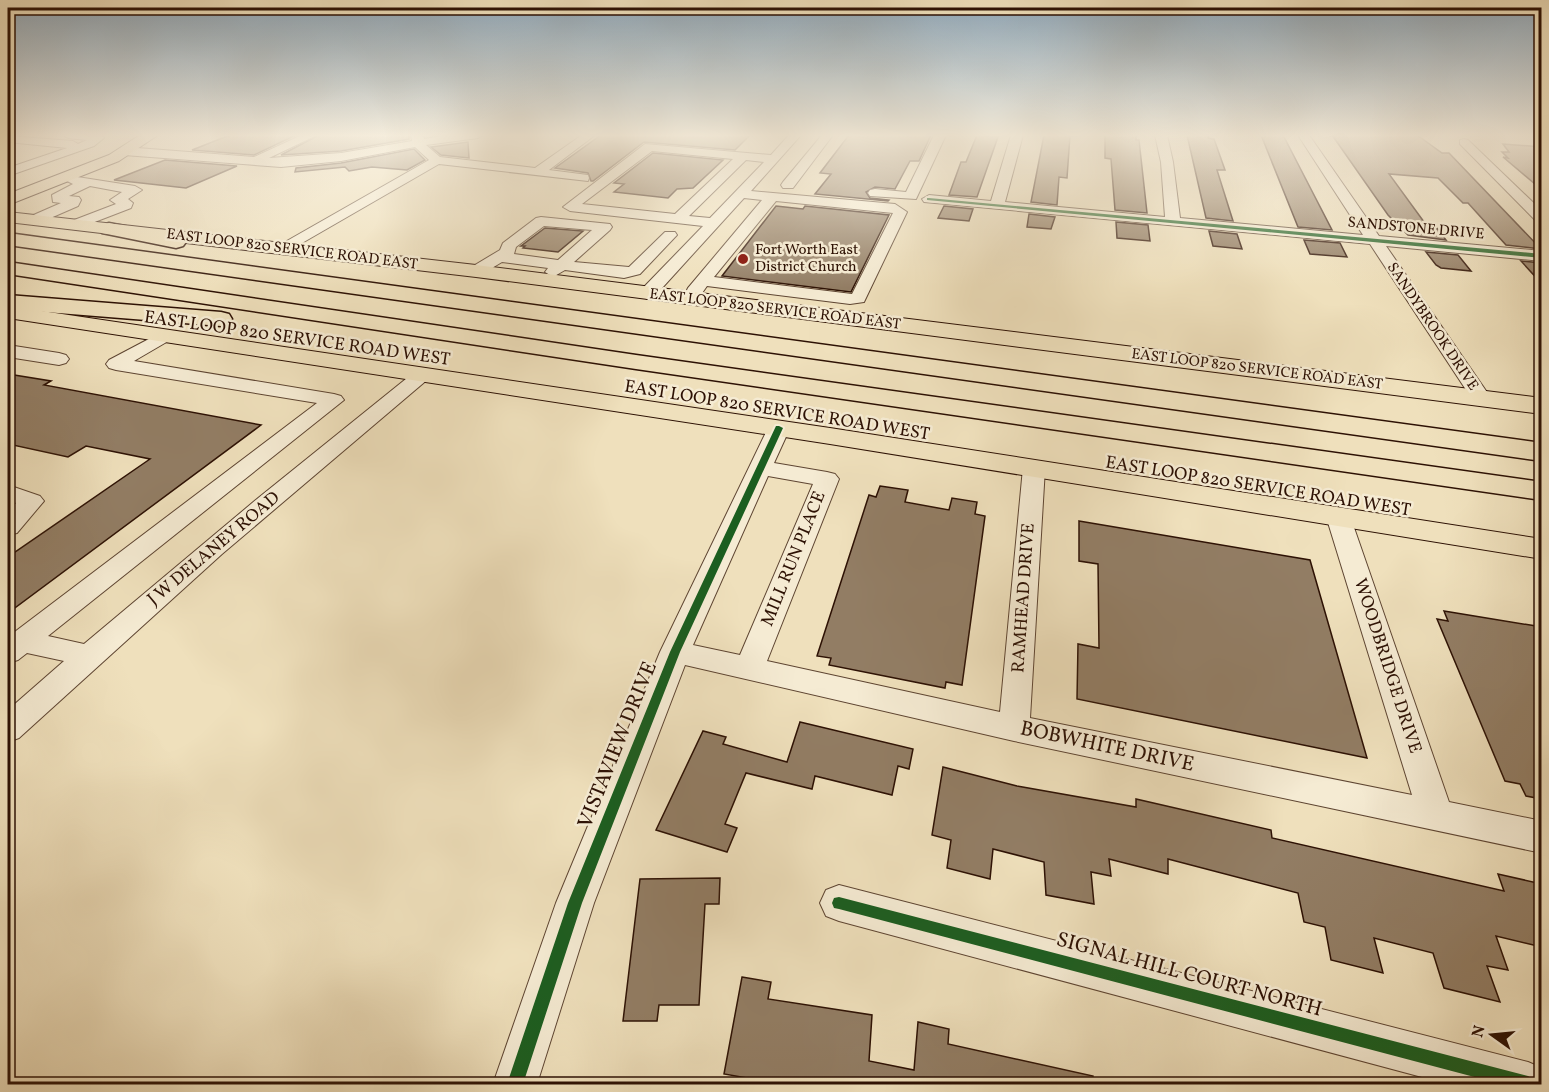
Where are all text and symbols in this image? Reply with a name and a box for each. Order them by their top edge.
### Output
street label: SANDSTONE DRIVE [1347,213,1485,245]
street label: EAST LOOP 820 SERVICE ROAD EAST [165,224,419,276]
place label: Fort Worth East District Church [755,240,858,278]
marker: Fort Worth East District Church [736,252,750,266]
street label: SANDYBROOK DRIVE [1381,259,1483,395]
street label: EAST LOOP 820 SERVICE ROAD EAST [648,284,902,336]
street label: EAST LOOP 820 SERVICE ROAD WEST [142,305,452,373]
street label: EAST LOOP 820 SERVICE ROAD EAST [1130,344,1384,396]
street label: EAST LOOP 820 SERVICE ROAD WEST [622,374,932,448]
street label: EAST LOOP 820 SERVICE ROAD WEST [1103,450,1413,524]
street label: J W DELANEY ROAD [142,486,286,612]
street label: MILL RUN PLACE [755,488,833,630]
street label: RAMHEAD DRIVE [1006,522,1042,674]
street label: WOODBRIDGE DRIVE [1347,575,1427,757]
street label: VISTAVIEW DRIVE [571,657,665,833]
street label: BOBWHITE DRIVE [1017,714,1197,780]
street label: SIGNAL HILL COURT NORTH [1053,926,1325,1024]
north arrow [1462,1005,1522,1065]
text: N [1467,1023,1492,1040]

